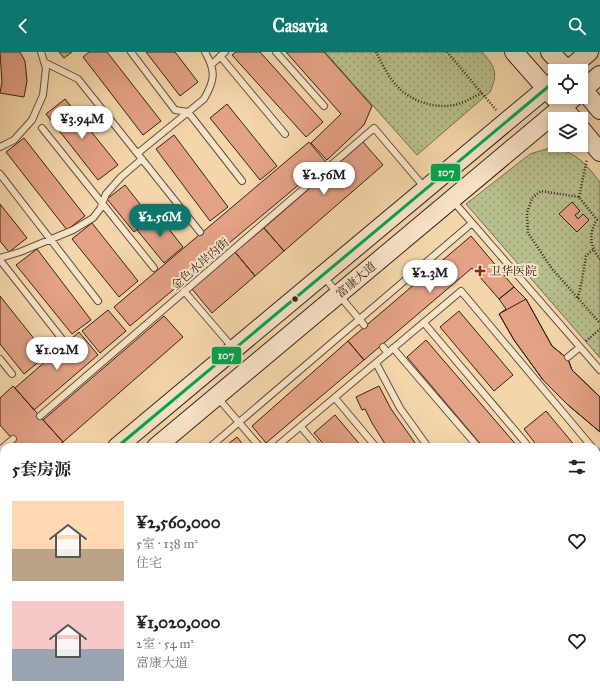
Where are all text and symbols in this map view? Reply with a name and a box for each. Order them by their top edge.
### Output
icon: back [12,15,34,37]
text: Casavia [272,15,328,37]
icon: search [566,15,588,37]
map controls [548,64,588,152]
button: locate [548,64,588,104]
pin: ¥3.94M [49,106,115,140]
text: ¥3.94M [60,111,104,127]
button: layers [548,112,588,152]
pin: ¥2.56M [291,162,357,196]
line badge: 107 [430,163,461,182]
text: 107 [438,166,454,179]
text: ¥2.56M [302,167,346,183]
pin: ¥2.56M [127,204,193,238]
text: ¥2.56M [138,209,182,225]
street label: 金色水岸内街 [168,234,233,293]
street label: 富康大道 [333,259,379,301]
pin: ¥2.3M [402,260,458,294]
place label: 卫华医院 [489,264,537,278]
text: ¥2.3M [412,265,448,281]
marker: 卫华医院 [474,265,486,277]
unlabelled marker [290,294,300,304]
pin: ¥1.02M [24,337,90,371]
text: ¥1.02M [35,342,79,358]
line badge: 107 [211,346,242,365]
text: 107 [218,349,234,362]
icon: filters [566,456,588,478]
text: 5套房源 [12,459,71,480]
text: ¥2,560,000 [136,512,221,533]
icon: home [44,517,92,565]
icon: heart [566,530,588,552]
text: 5室 · 138 m² [136,536,198,552]
text: 住宅 [136,555,162,571]
text: ¥1,020,000 [136,612,221,633]
icon: home [44,617,92,665]
icon: heart [566,630,588,652]
text: 2室 · 54 m² [136,636,194,652]
text: 富康大道 [136,655,188,671]

